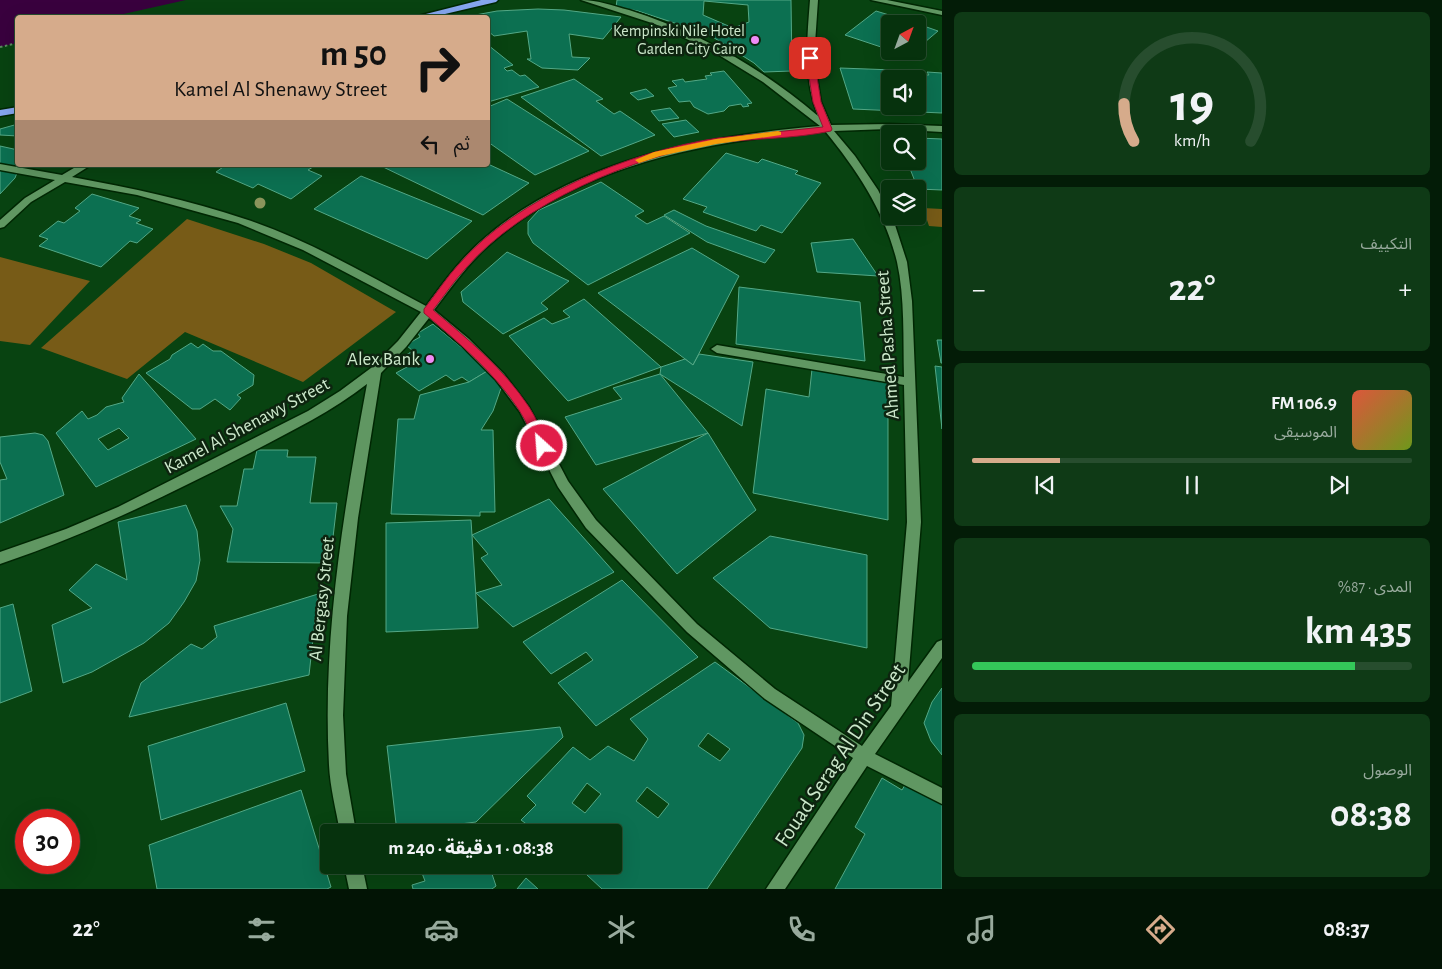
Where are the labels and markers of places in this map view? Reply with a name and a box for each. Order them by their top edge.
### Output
place label: Kempinski Nile Hotel Garden City Cairo [613,23,745,58]
marker: Kempinski Nile Hotel Garden City Cairo [749,34,761,46]
pin [789,37,831,79]
place label: Alex Bank [347,350,420,369]
marker: Alex Bank [424,353,436,365]

